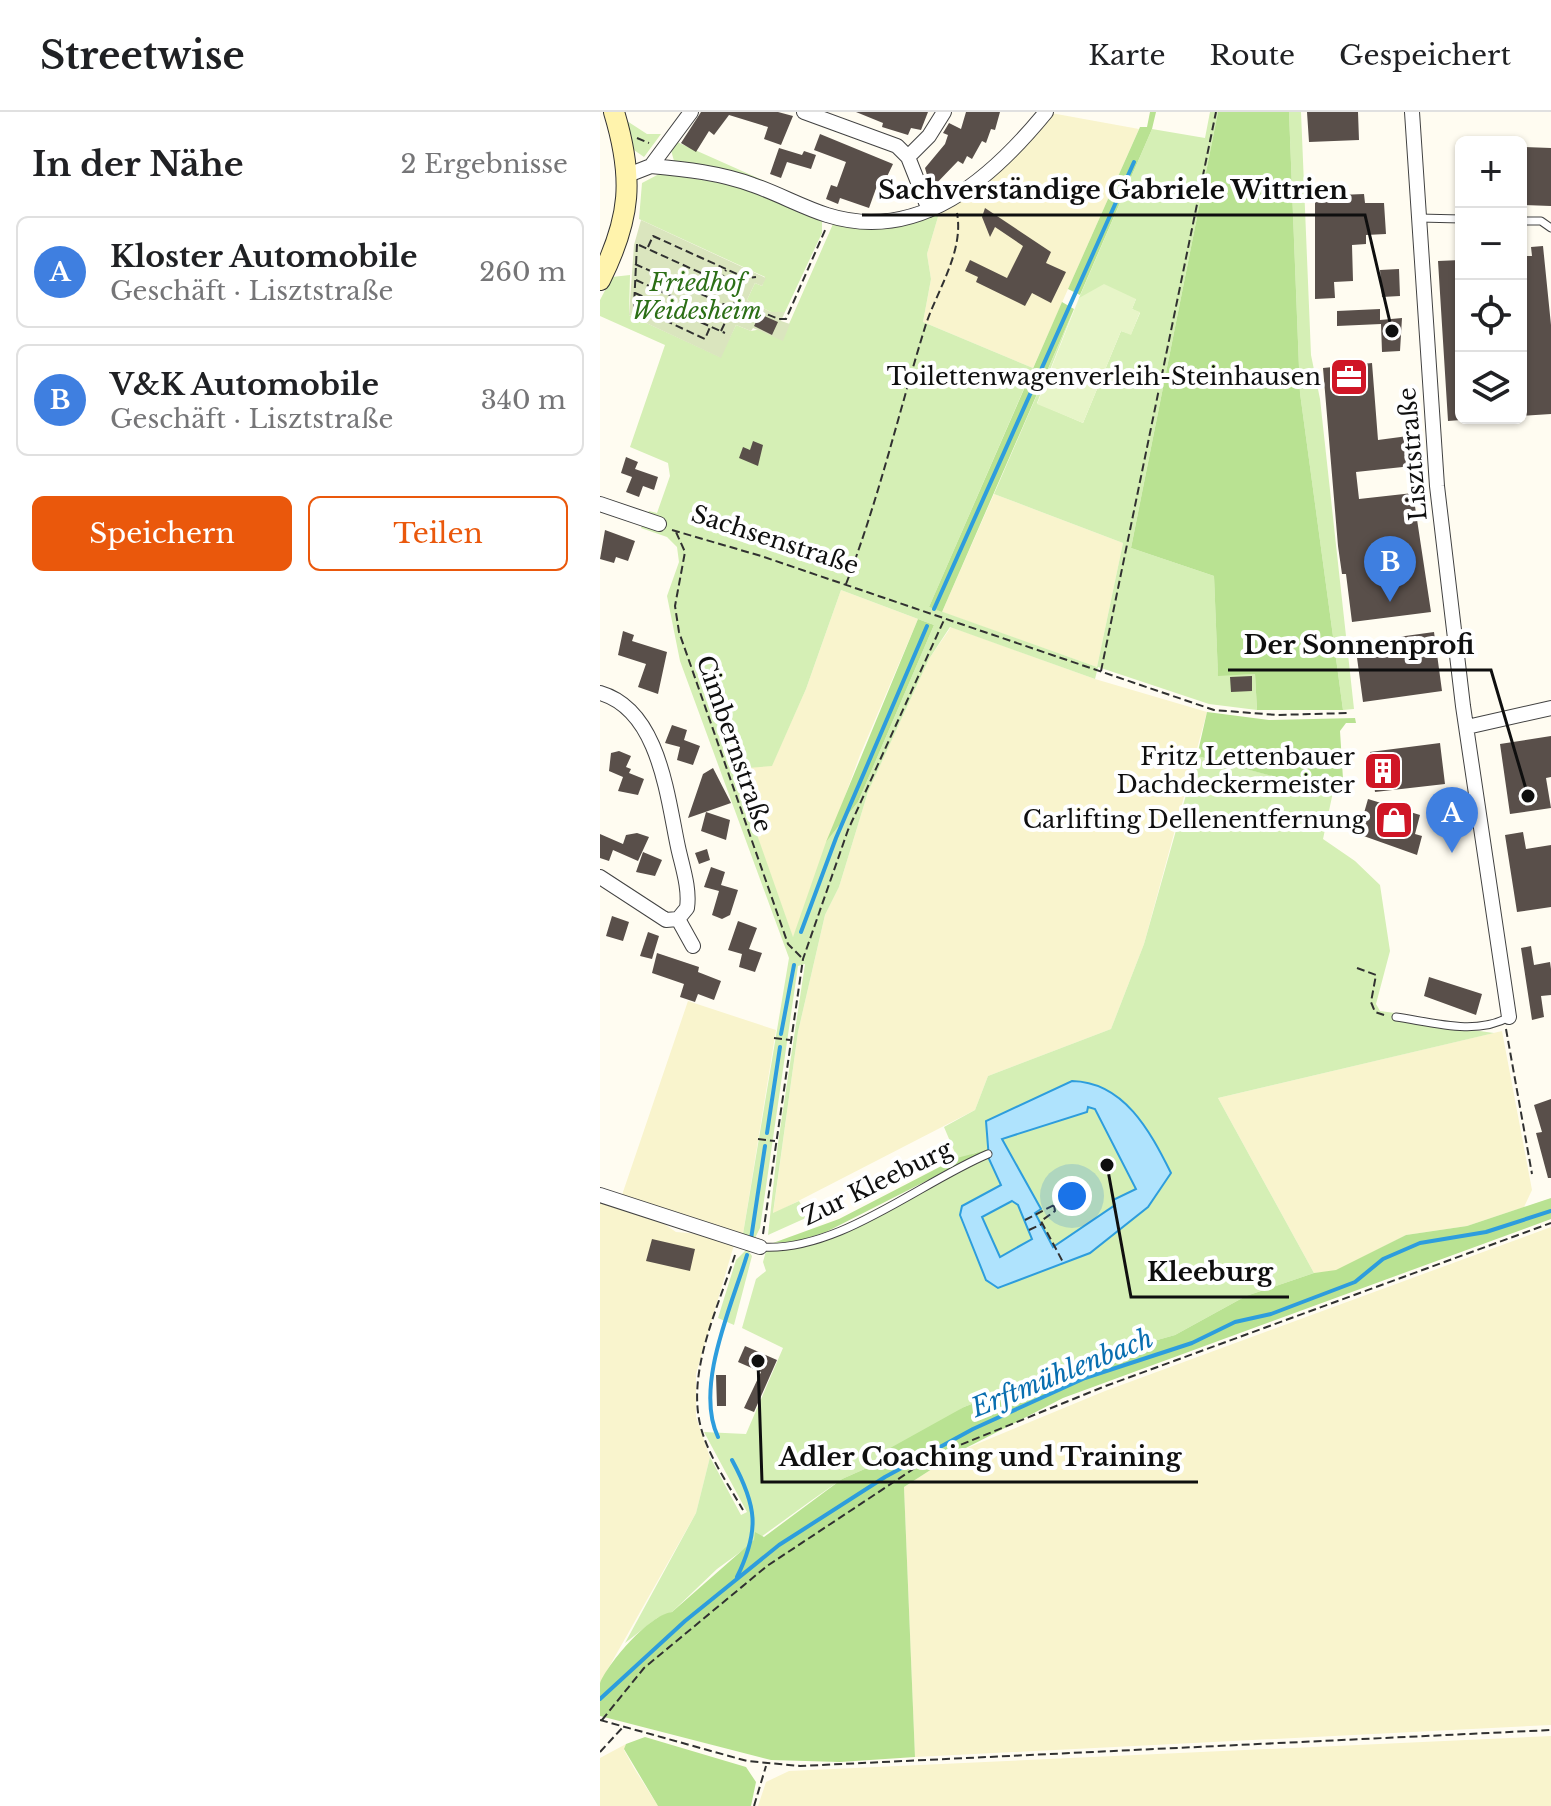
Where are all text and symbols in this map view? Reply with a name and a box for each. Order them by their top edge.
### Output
text: Streetwise [40,32,245,79]
text: Karte [1088,38,1166,73]
text: Route [1210,38,1295,73]
text: Gespeichert [1339,38,1511,73]
map controls [1455,136,1527,424]
button: + [1455,136,1527,208]
text: In der Nähe [32,143,244,185]
text: 2 Ergebnisse [401,148,568,180]
callout: Sachverständige Gabriele Wittrien [862,165,1365,215]
text: Sachverständige Gabriele Wittrien [878,174,1348,206]
button: − [1455,208,1527,280]
text: Kloster Automobile [110,238,418,275]
text: A [49,256,71,288]
text: 260 m [479,256,566,288]
park label: Friedhof Weidesheim [632,268,762,325]
text: Geschäft · Lisztstraße [110,275,393,307]
button: locate [1455,280,1527,352]
button: layers [1455,352,1527,424]
office icon: Toilettenwagenverleih-Steinhausen [1328,356,1370,398]
place label: Toilettenwagenverleih-Steinhausen [887,362,1321,391]
text: V&K Automobile [110,366,379,403]
text: B [50,384,70,416]
text: 340 m [481,384,566,416]
street label: Lisztstraße [1392,386,1433,522]
text: Geschäft · Lisztstraße [110,403,393,435]
button: Speichern [32,496,292,571]
button: Teilen [308,496,568,571]
street label: Sachsenstraße [688,499,862,580]
pin: B [1364,536,1416,602]
callout: Der Sonnenprofi [1228,620,1491,670]
text: Der Sonnenprofi [1244,629,1474,661]
street label: Cimbernstraße [691,651,778,836]
place label: Fritz Lettenbauer Dachdeckermeister [1117,742,1356,799]
building icon: Fritz Lettenbauer Dachdeckermeister [1362,750,1404,792]
pin: A [1426,787,1478,853]
shop icon: Carlifting Dellenentfernung [1373,799,1415,841]
place label: Carlifting Dellenentfernung [1023,805,1367,834]
street label: Zur Kleeburg [797,1133,957,1231]
your location [1052,1176,1092,1216]
callout: Kleeburg [1131,1247,1289,1297]
text: Kleeburg [1147,1256,1274,1288]
water label: Erftmühlenbach [965,1322,1158,1424]
callout: Adler Coaching und Training [762,1432,1198,1482]
text: Adler Coaching und Training [778,1441,1182,1473]

